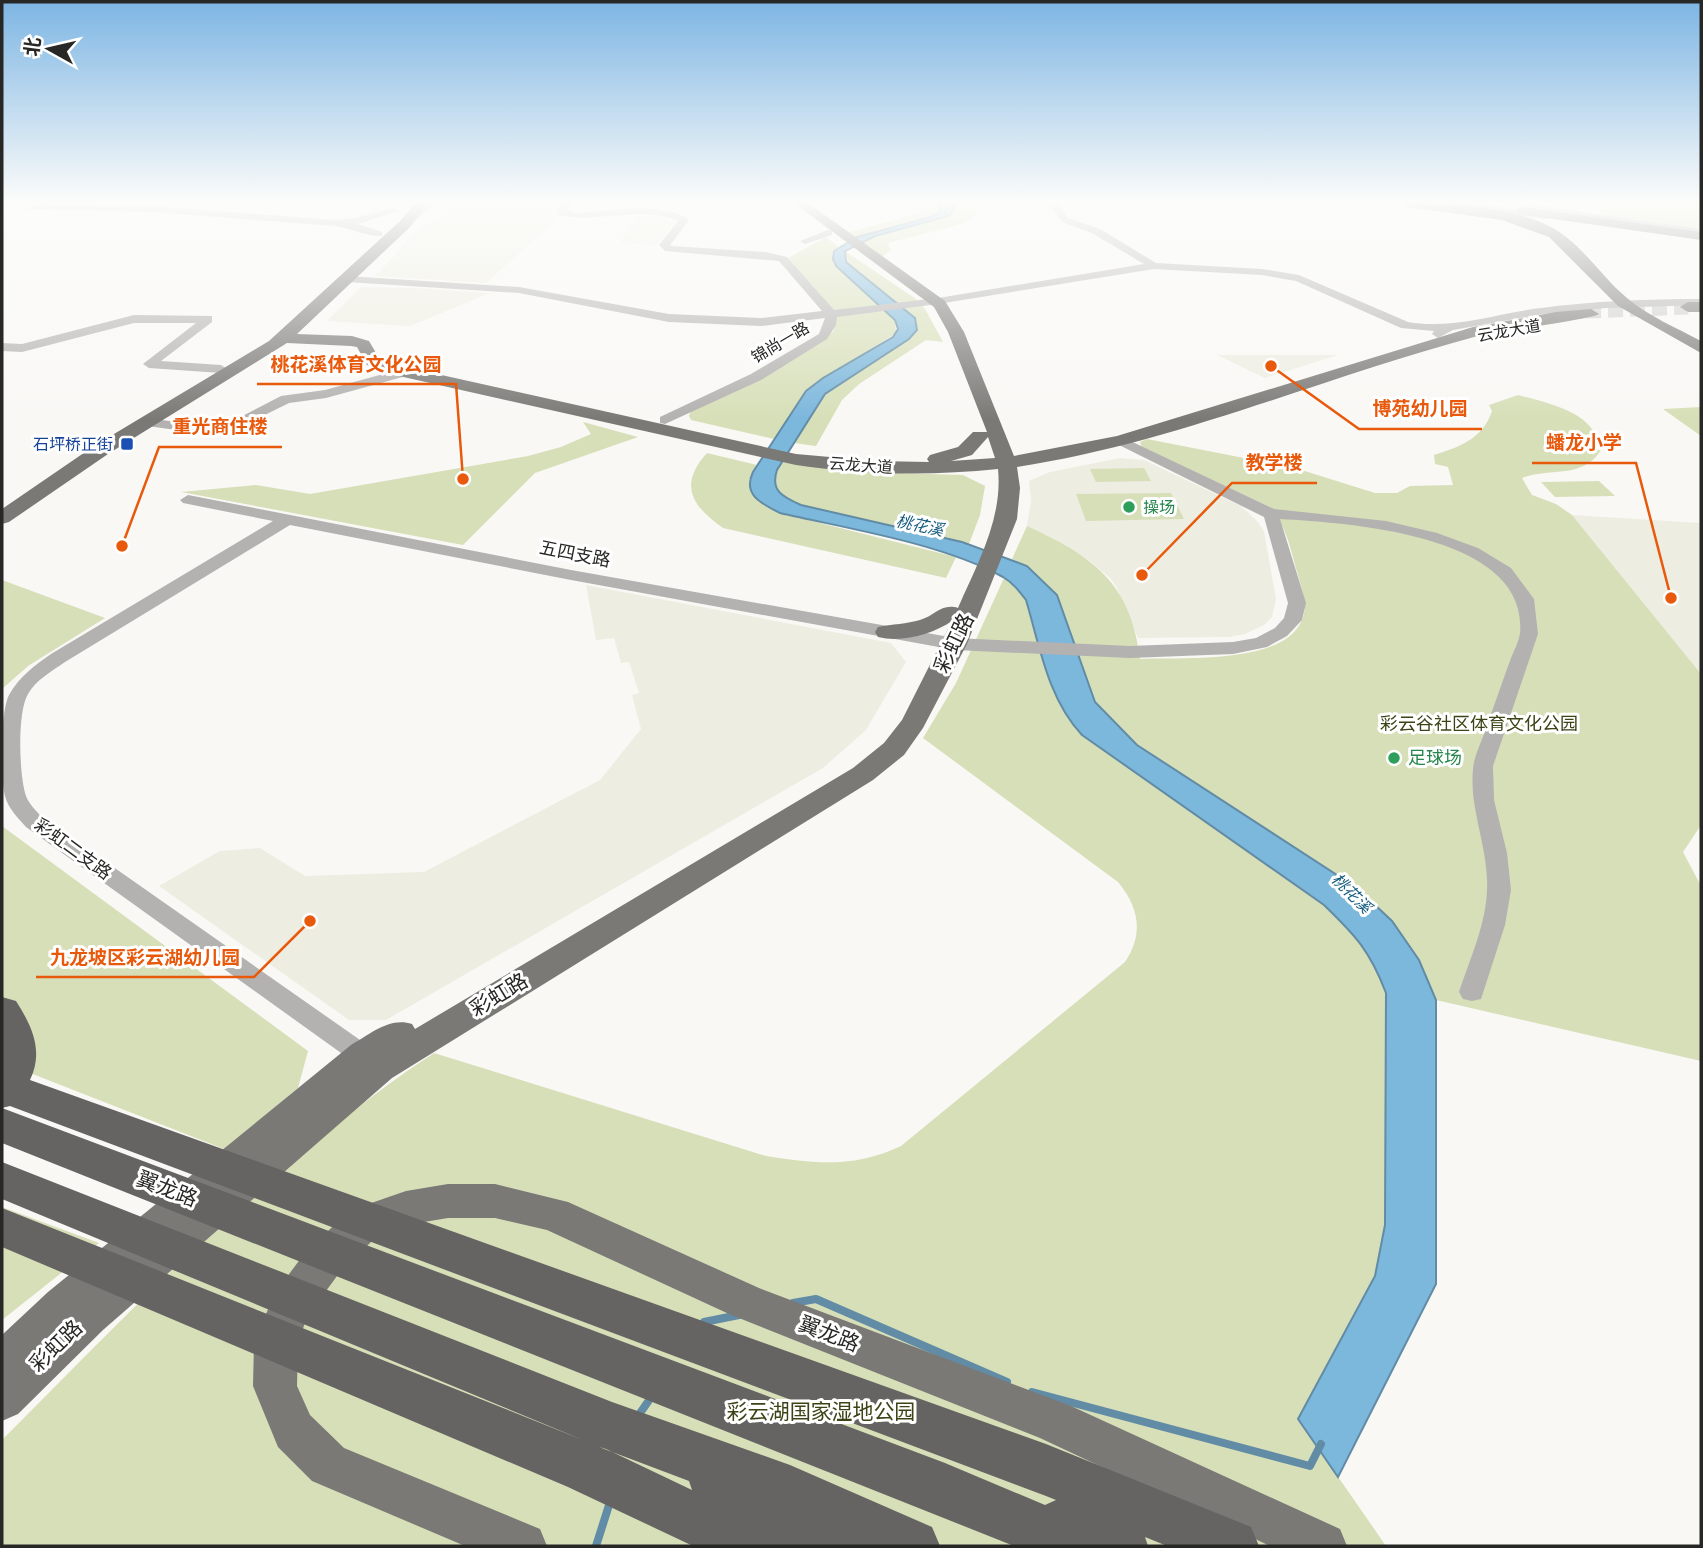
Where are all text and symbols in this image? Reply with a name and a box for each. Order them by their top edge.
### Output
north arrow [14,14,84,84]
text: 北 [20,36,45,58]
street label: 云龙大道 [1476,316,1542,345]
street label: 锦尚一路 [748,318,813,367]
callout: 桃花溪体育文化公园 [257,344,456,384]
text: 桃花溪体育文化公园 [270,353,442,376]
callout: 博苑幼儿园 [1359,389,1482,429]
text: 博苑幼儿园 [1372,397,1468,420]
callout: 重光商住楼 [159,407,282,447]
text: 重光商住楼 [172,415,268,438]
callout: 蟠龙小学 [1532,423,1636,463]
text: 蟠龙小学 [1546,431,1622,454]
place label: 石坪桥正街 [33,435,113,454]
marker: 石坪桥正街 [119,436,135,452]
callout: 教学楼 [1232,443,1317,483]
text: 教学楼 [1245,451,1303,474]
street label: 云龙大道 [828,454,894,477]
place label: 操场 [1143,498,1175,517]
marker: 操场 [1121,499,1137,515]
water label: 桃花溪 [894,511,947,540]
street label: 五四支路 [538,536,612,572]
street label: 彩虹路 [929,609,979,677]
park label: 彩云谷社区体育文化公园 [1380,713,1578,735]
place label: 足球场 [1408,747,1462,769]
marker: 足球场 [1386,750,1402,766]
street label: 彩虹二支路 [30,814,116,884]
water label: 桃花溪 [1328,870,1377,918]
callout: 九龙坡区彩云湖幼儿园 [36,937,254,977]
text: 九龙坡区彩云湖幼儿园 [50,946,240,969]
street label: 彩虹路 [465,968,532,1022]
street label: 翼龙路 [133,1166,201,1211]
street label: 翼龙路 [795,1311,863,1356]
street label: 彩虹路 [24,1315,87,1377]
park label: 彩云湖国家湿地公园 [727,1399,916,1424]

